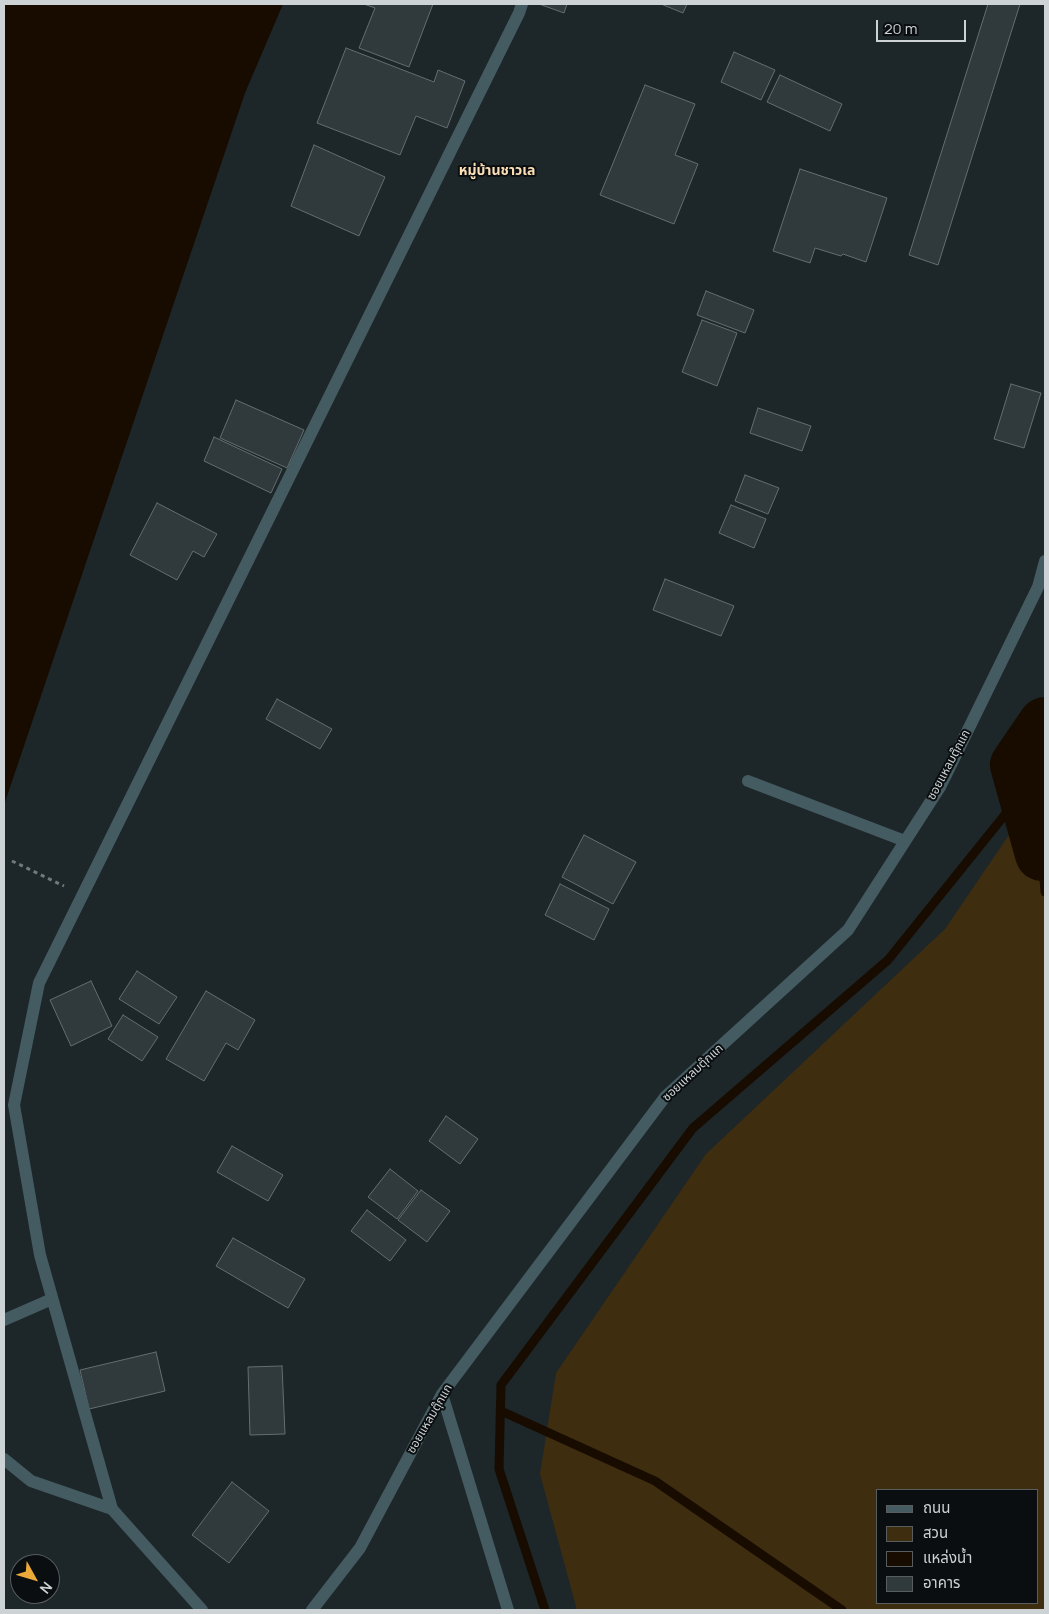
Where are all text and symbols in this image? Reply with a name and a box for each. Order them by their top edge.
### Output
scale bar [879,10,969,42]
text: 20 m [884,18,917,39]
district label: หมู่บ้านชาวเล [459,163,535,179]
street label: ซอยแหลมตุ๊กแก [924,727,974,803]
street label: ซอยแหลมตุ๊กแก [660,1041,726,1105]
street label: ซอยแหลมตุ๊กแก [404,1382,456,1456]
legend [876,1489,1039,1604]
text: ถนน [923,1497,950,1518]
text: สวน [923,1522,948,1543]
text: แหล่งน้ำ [923,1547,972,1568]
north arrow [10,1554,60,1604]
text: อาคาร [923,1572,960,1593]
text: N [36,1578,57,1598]

